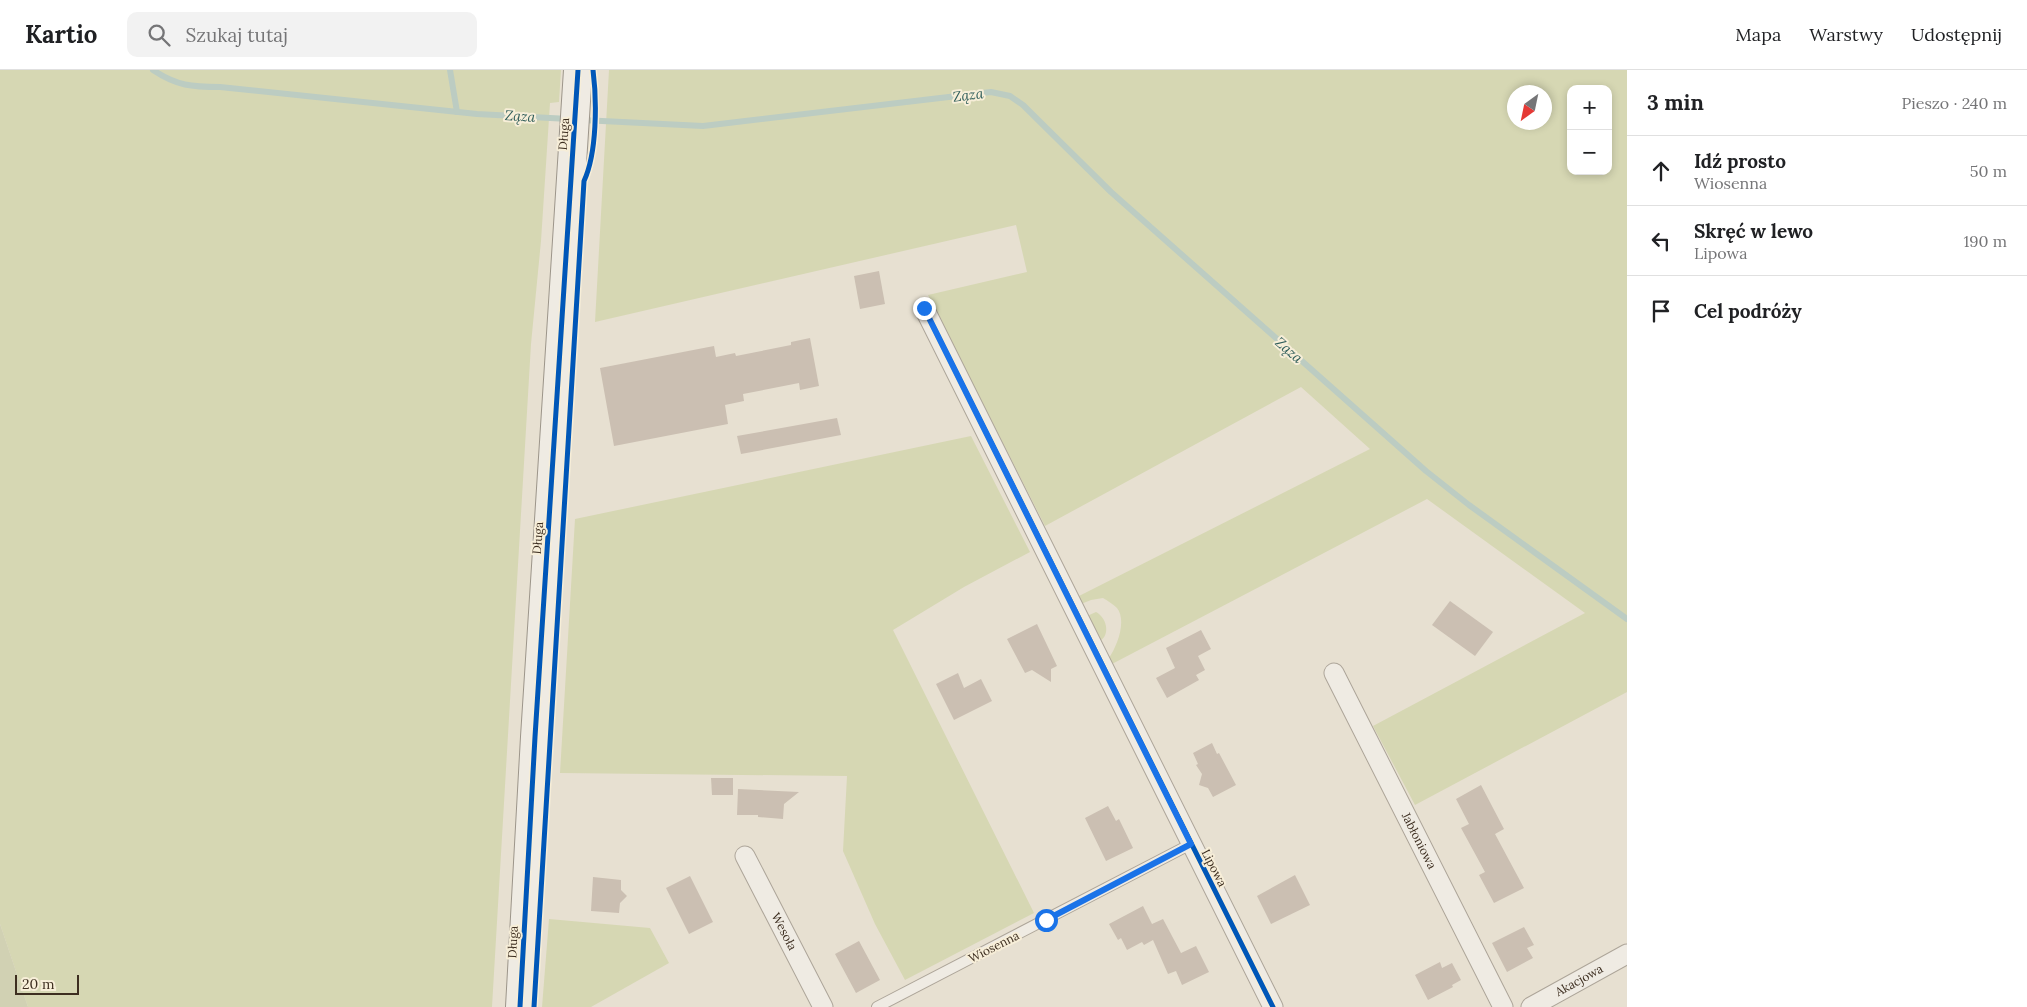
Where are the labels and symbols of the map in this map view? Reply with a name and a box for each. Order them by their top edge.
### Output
water label: Ząza [952,84,985,106]
north arrow [1507,85,1552,130]
water label: Ząza [504,106,536,126]
street label: Długa [555,117,572,151]
route end [913,297,936,320]
water label: Ząza [1272,333,1307,367]
street label: Długa [529,521,546,555]
street label: Jabłoniowa [1398,809,1440,871]
street label: Lipowa [1199,847,1230,889]
route start [1035,909,1058,932]
street label: Wesoła [769,910,800,953]
street label: Długa [504,925,521,959]
street label: Wiosenna [966,927,1022,966]
street label: Akacjowa [1552,961,1605,1000]
scale bar [15,972,79,995]

